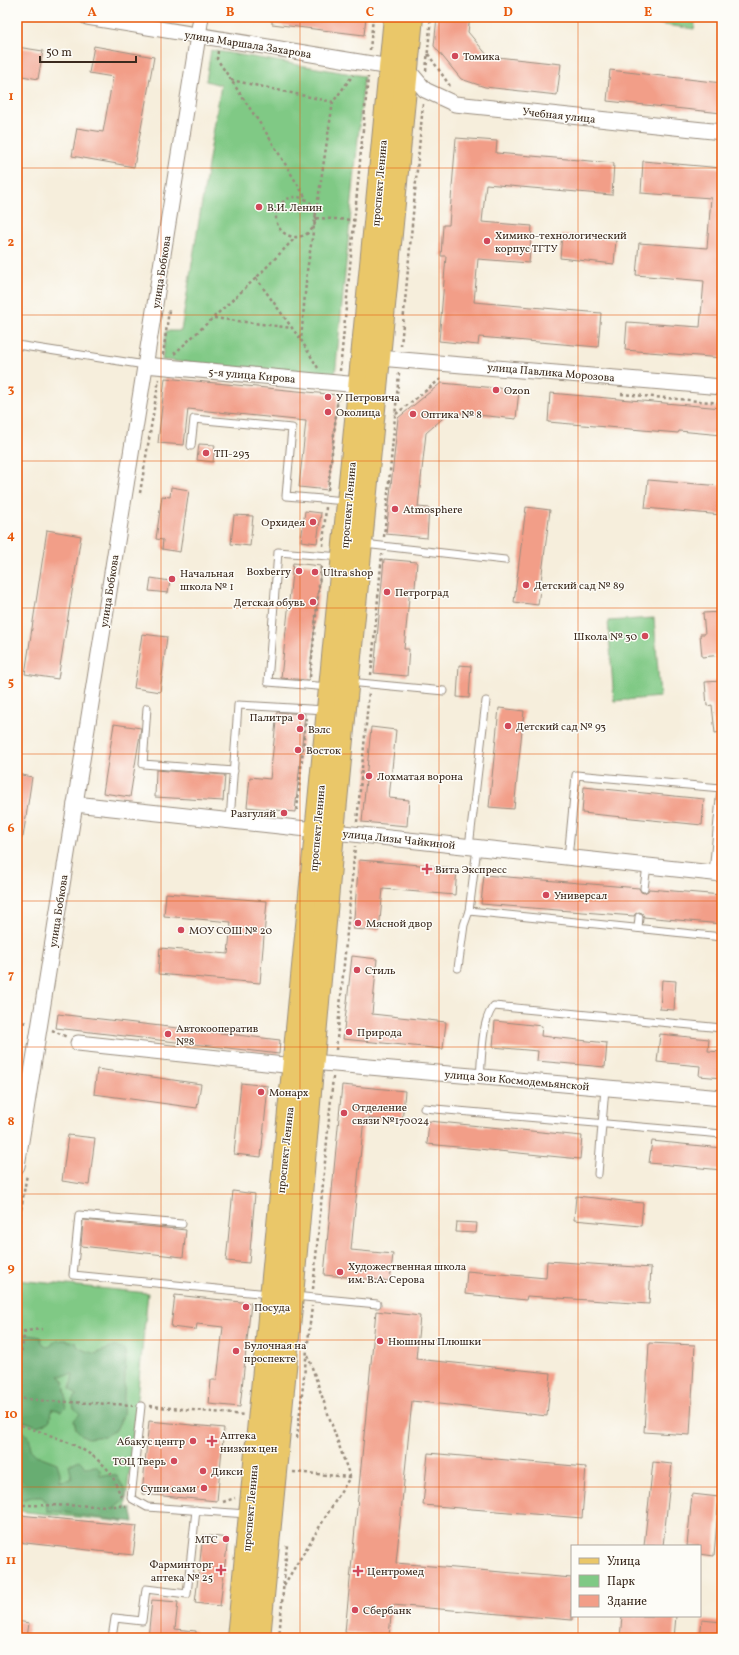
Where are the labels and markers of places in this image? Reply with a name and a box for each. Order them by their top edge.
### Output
place label: Томика [463,50,500,65]
marker: Томика [450,51,460,61]
place label: В.И. Ленин [267,201,323,216]
marker: В.И. Ленин [254,202,264,212]
place label: Химико-технологический корпус ТГТУ [495,229,627,257]
marker: Химико-технологический корпус ТГТУ [482,236,492,246]
place label: Ozon [504,384,530,399]
marker: Ozon [491,385,501,395]
place label: У Петровича [336,391,400,406]
marker: У Петровича [323,392,333,402]
place label: Околица [336,406,381,421]
marker: Околица [323,407,333,417]
place label: Оптика № 8 [421,408,482,423]
marker: Оптика № 8 [408,409,418,419]
place label: ТП-293 [214,447,250,462]
marker: ТП-293 [201,448,211,458]
place label: Atmosphere [403,503,463,518]
marker: Atmosphere [390,504,400,514]
place label: Орхидея [261,516,305,531]
marker: Орхидея [308,517,318,527]
place label: Boxberry [246,565,291,580]
marker: Boxberry [294,566,304,576]
place label: Ultra shop [323,566,373,581]
place label: Начальная школа № 1 [180,567,234,595]
marker: Ultra shop [310,567,320,577]
marker: Начальная школа № 1 [167,574,177,584]
place label: Детский сад № 89 [534,579,624,594]
marker: Детский сад № 89 [521,580,531,590]
place label: Петроград [395,586,450,601]
marker: Петроград [382,587,392,597]
place label: Детская обувь [234,596,305,611]
marker: Детская обувь [308,597,318,607]
place label: Школа № 30 [574,630,637,645]
marker: Школа № 30 [640,631,650,641]
place label: Палитра [249,711,294,726]
marker: Палитра [296,712,306,722]
place label: Детский сад № 93 [516,720,606,735]
marker: Детский сад № 93 [503,721,513,731]
place label: Вэлс [308,723,331,738]
marker: Вэлс [295,724,305,734]
place label: Восток [306,744,341,759]
marker: Восток [293,745,303,755]
place label: Лохматая ворона [377,770,464,785]
marker: Лохматая ворона [364,771,374,781]
place label: Разгуляй [231,807,276,822]
marker: Разгуляй [279,808,289,818]
place label: Вита Экспресс [435,863,507,878]
marker: Вита Экспресс [422,864,432,874]
place label: Универсал [554,889,607,904]
marker: Универсал [541,890,551,900]
place label: Мясной двор [366,917,432,932]
marker: Мясной двор [353,918,363,928]
place label: МОУ СОШ № 20 [189,924,272,939]
marker: МОУ СОШ № 20 [176,925,186,935]
place label: Стиль [365,964,396,979]
marker: Стиль [352,965,362,975]
place label: Автокооператив №8 [176,1022,259,1050]
place label: Природа [357,1026,403,1041]
marker: Природа [344,1027,354,1037]
marker: Автокооператив №8 [163,1029,173,1039]
place label: Монарх [269,1086,309,1101]
marker: Монарх [256,1087,266,1097]
place label: Отделение связи №170024 [352,1101,430,1129]
marker: Отделение связи №170024 [339,1108,349,1118]
place label: Художественная школа им. В.А. Серова [348,1260,467,1288]
marker: Художественная школа им. В.А. Серова [335,1267,345,1277]
place label: Посуда [254,1301,291,1316]
marker: Посуда [241,1302,251,1312]
place label: Нюшины Плюшки [388,1335,482,1350]
marker: Нюшины Плюшки [375,1336,385,1346]
place label: Булочная на проспекте [244,1339,307,1367]
marker: Булочная на проспекте [231,1346,241,1356]
place label: Аптека низких цен [220,1429,278,1457]
place label: Абакус центр [117,1435,185,1450]
marker: Абакус центр [188,1436,198,1446]
marker: Аптека низких цен [207,1436,217,1446]
place label: ТОЦ Тверь [112,1455,166,1470]
marker: ТОЦ Тверь [169,1456,179,1466]
place label: Дикси [211,1465,243,1480]
marker: Дикси [198,1466,208,1476]
place label: Суши сами [141,1482,196,1497]
marker: Суши сами [199,1483,209,1493]
place label: МТС [195,1533,218,1548]
marker: МТС [221,1534,231,1544]
place label: Фарминторг аптека № 25 [150,1558,213,1586]
marker: Фарминторг аптека № 25 [216,1565,226,1575]
marker: Центромед [352,1565,364,1577]
place label: Центромед [367,1565,425,1580]
place label: Сбербанк [363,1604,412,1619]
marker: Сбербанк [350,1605,360,1615]

